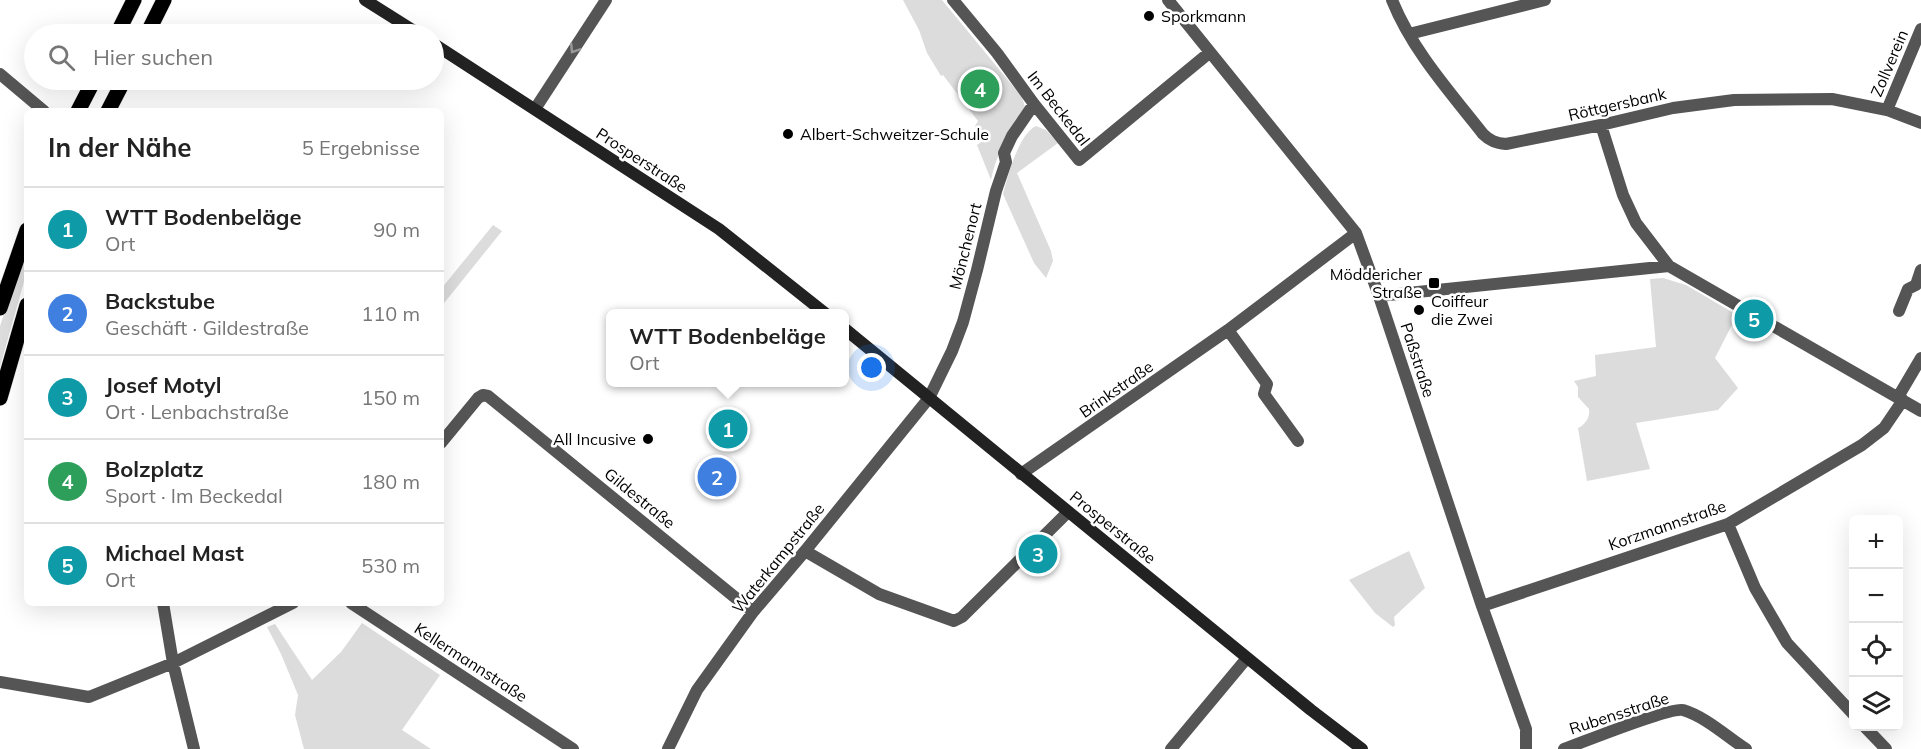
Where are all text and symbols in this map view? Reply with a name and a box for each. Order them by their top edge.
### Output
place label: Sporkmann [1161,6,1246,26]
marker: Sporkmann [1142,9,1156,23]
search box [24,24,444,90]
street label: Zollverein [1866,27,1912,99]
icon: search [45,41,78,74]
text: Hier suchen [93,43,213,71]
one-way arrow [570,43,582,53]
pin: 4 [960,66,1000,112]
street label: Im Beckedal [1024,67,1094,149]
street label: Röttgersbank [1566,83,1669,125]
street label: Prosperstraße [593,123,691,197]
place label: Albert-Schweitzer-Schule [800,124,989,144]
marker: Albert-Schweitzer-Schule [781,127,795,141]
text: In der Nähe [48,131,192,164]
text: 5 Ergebnisse [302,135,420,160]
street label: Mönchenort [945,200,986,291]
text: WTT Bodenbeläge [105,203,302,231]
text: 1 [62,217,74,242]
text: 90 m [373,217,420,242]
text: Ort [105,231,135,256]
place label: Möddericher Straße [1330,264,1422,302]
marker: Möddericher Straße [1427,276,1441,290]
text: Backstube [105,287,215,315]
place label: Coiffeur die Zwei [1431,291,1493,329]
pin: 5 [1734,296,1774,342]
text: 2 [62,301,74,326]
text: 110 m [361,301,420,326]
marker: Coiffeur die Zwei [1412,303,1426,317]
popup [606,309,849,387]
text: Geschäft · Gildestraße [105,315,309,340]
street label: Paßstraße [1397,320,1439,400]
text: WTT Bodenbeläge [629,322,826,350]
text: Ort [629,350,659,375]
your location [857,353,886,382]
street label: Brinkstraße [1075,356,1157,422]
text: Josef Motyl [105,371,221,399]
text: 3 [62,385,74,410]
text: 150 m [361,385,420,410]
text: Ort · Lenbachstraße [105,399,289,424]
pin: 1 [708,406,748,452]
place label: All Incusive [553,429,636,449]
marker: All Incusive [641,432,655,446]
pin: 2 [698,454,736,500]
text: Bolzplatz [105,455,204,483]
street label: Gildestraße [601,463,679,533]
text: 4 [62,469,74,494]
text: 180 m [361,469,420,494]
text: Sport · Im Beckedal [105,483,283,508]
street label: Prosperstraße [1066,486,1160,568]
street label: Korzmannstraße [1605,495,1729,555]
street label: Waterkampstraße [728,499,828,617]
map controls [1849,515,1903,731]
button: + [1849,515,1903,569]
pin: 3 [1018,532,1058,576]
text: Michael Mast [105,539,244,567]
text: 5 [62,553,74,578]
text: 530 m [361,553,420,578]
text: Ort [105,567,135,592]
button: − [1849,569,1903,623]
street label: Kellermannstraße [411,618,531,706]
button: locate [1849,623,1903,677]
button: layers [1849,677,1903,731]
street label: Rubensstraße [1567,687,1671,739]

